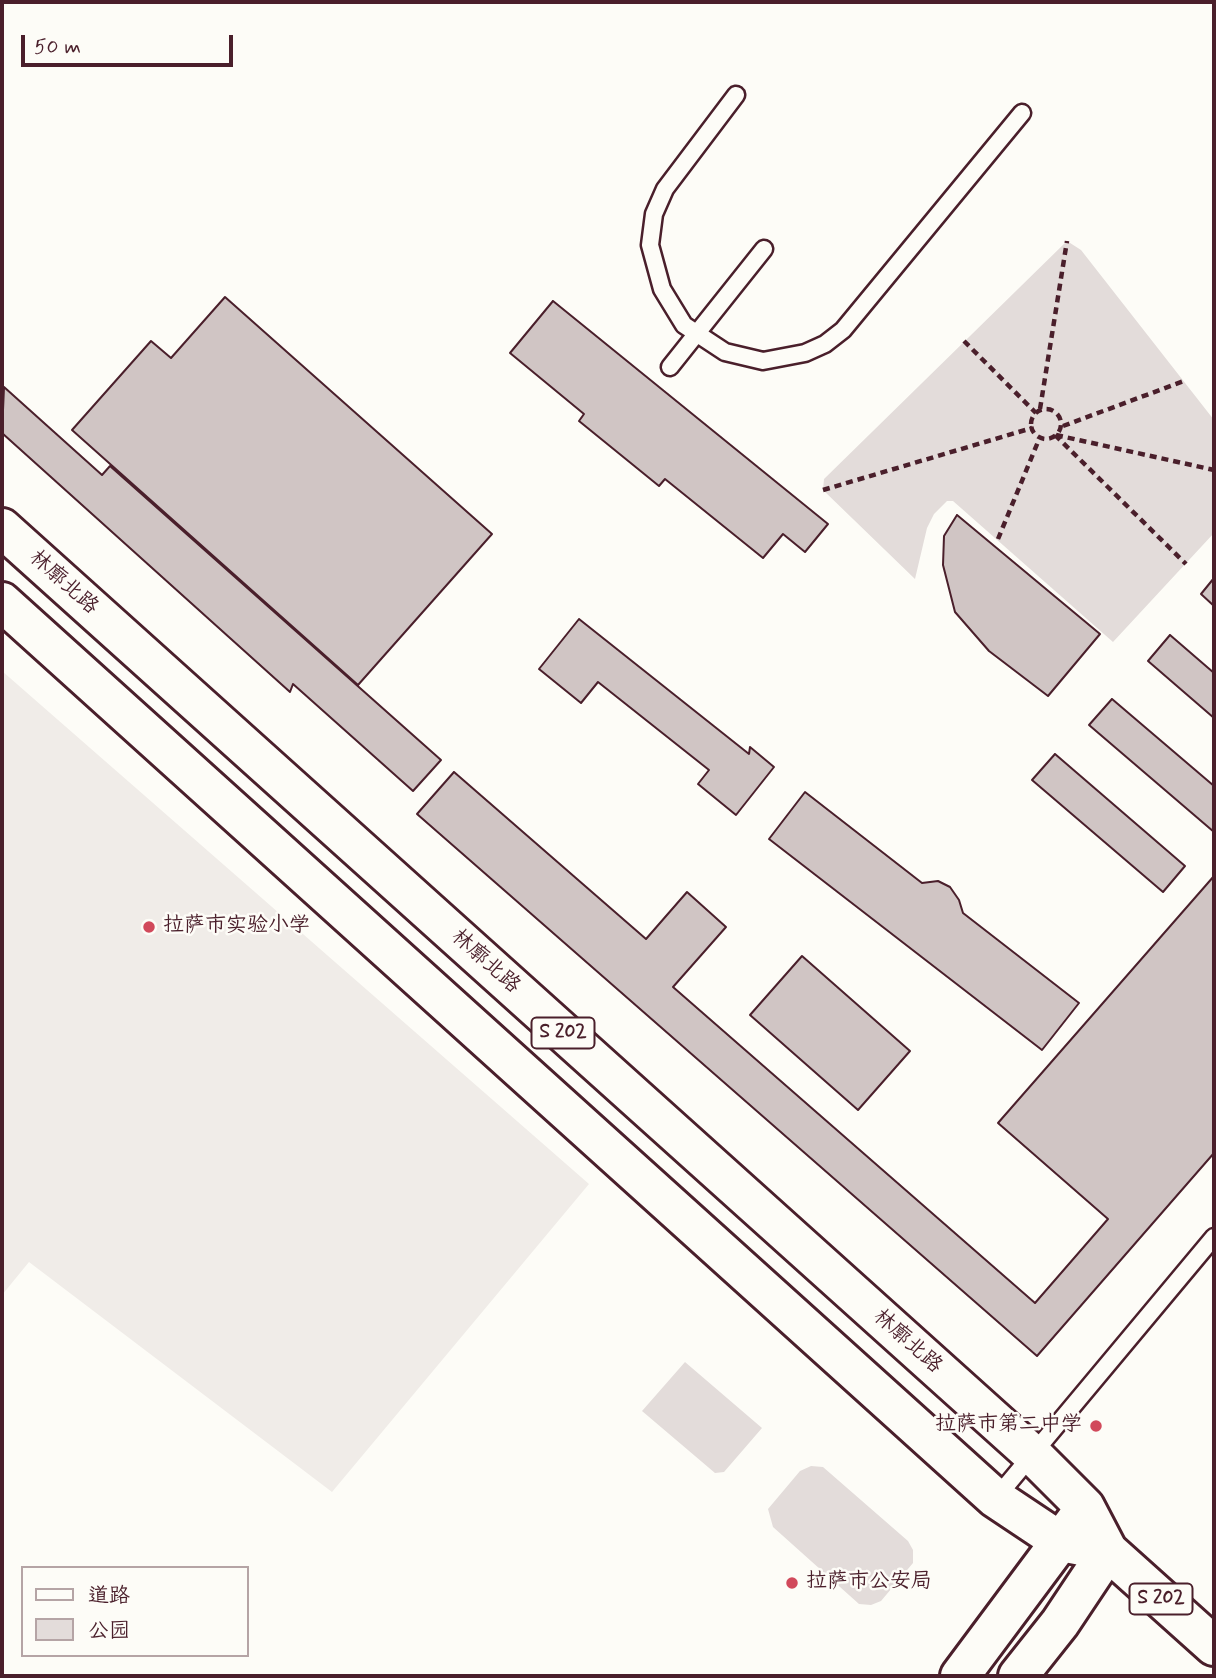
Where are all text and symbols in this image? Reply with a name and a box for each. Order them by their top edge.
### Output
scale bar [24,21,236,65]
text: 50 m [34,33,81,61]
street label: 林廓北路 [23,546,103,620]
place label: 拉萨市实验小学 [163,914,310,940]
marker: 拉萨市实验小学 [141,919,157,935]
street label: 林廓北路 [445,925,525,999]
road number: S 202 [532,1018,594,1049]
street label: 林廓北路 [867,1305,947,1379]
place label: 拉萨市第二中学 [935,1413,1082,1439]
marker: 拉萨市第二中学 [1088,1418,1104,1434]
legend [21,1566,248,1657]
place label: 拉萨市公安局 [806,1570,932,1596]
marker: 拉萨市公安局 [784,1575,800,1591]
text: 道路 [88,1582,130,1610]
road number: S 202 [1130,1583,1192,1614]
text: 公园 [88,1617,130,1645]

